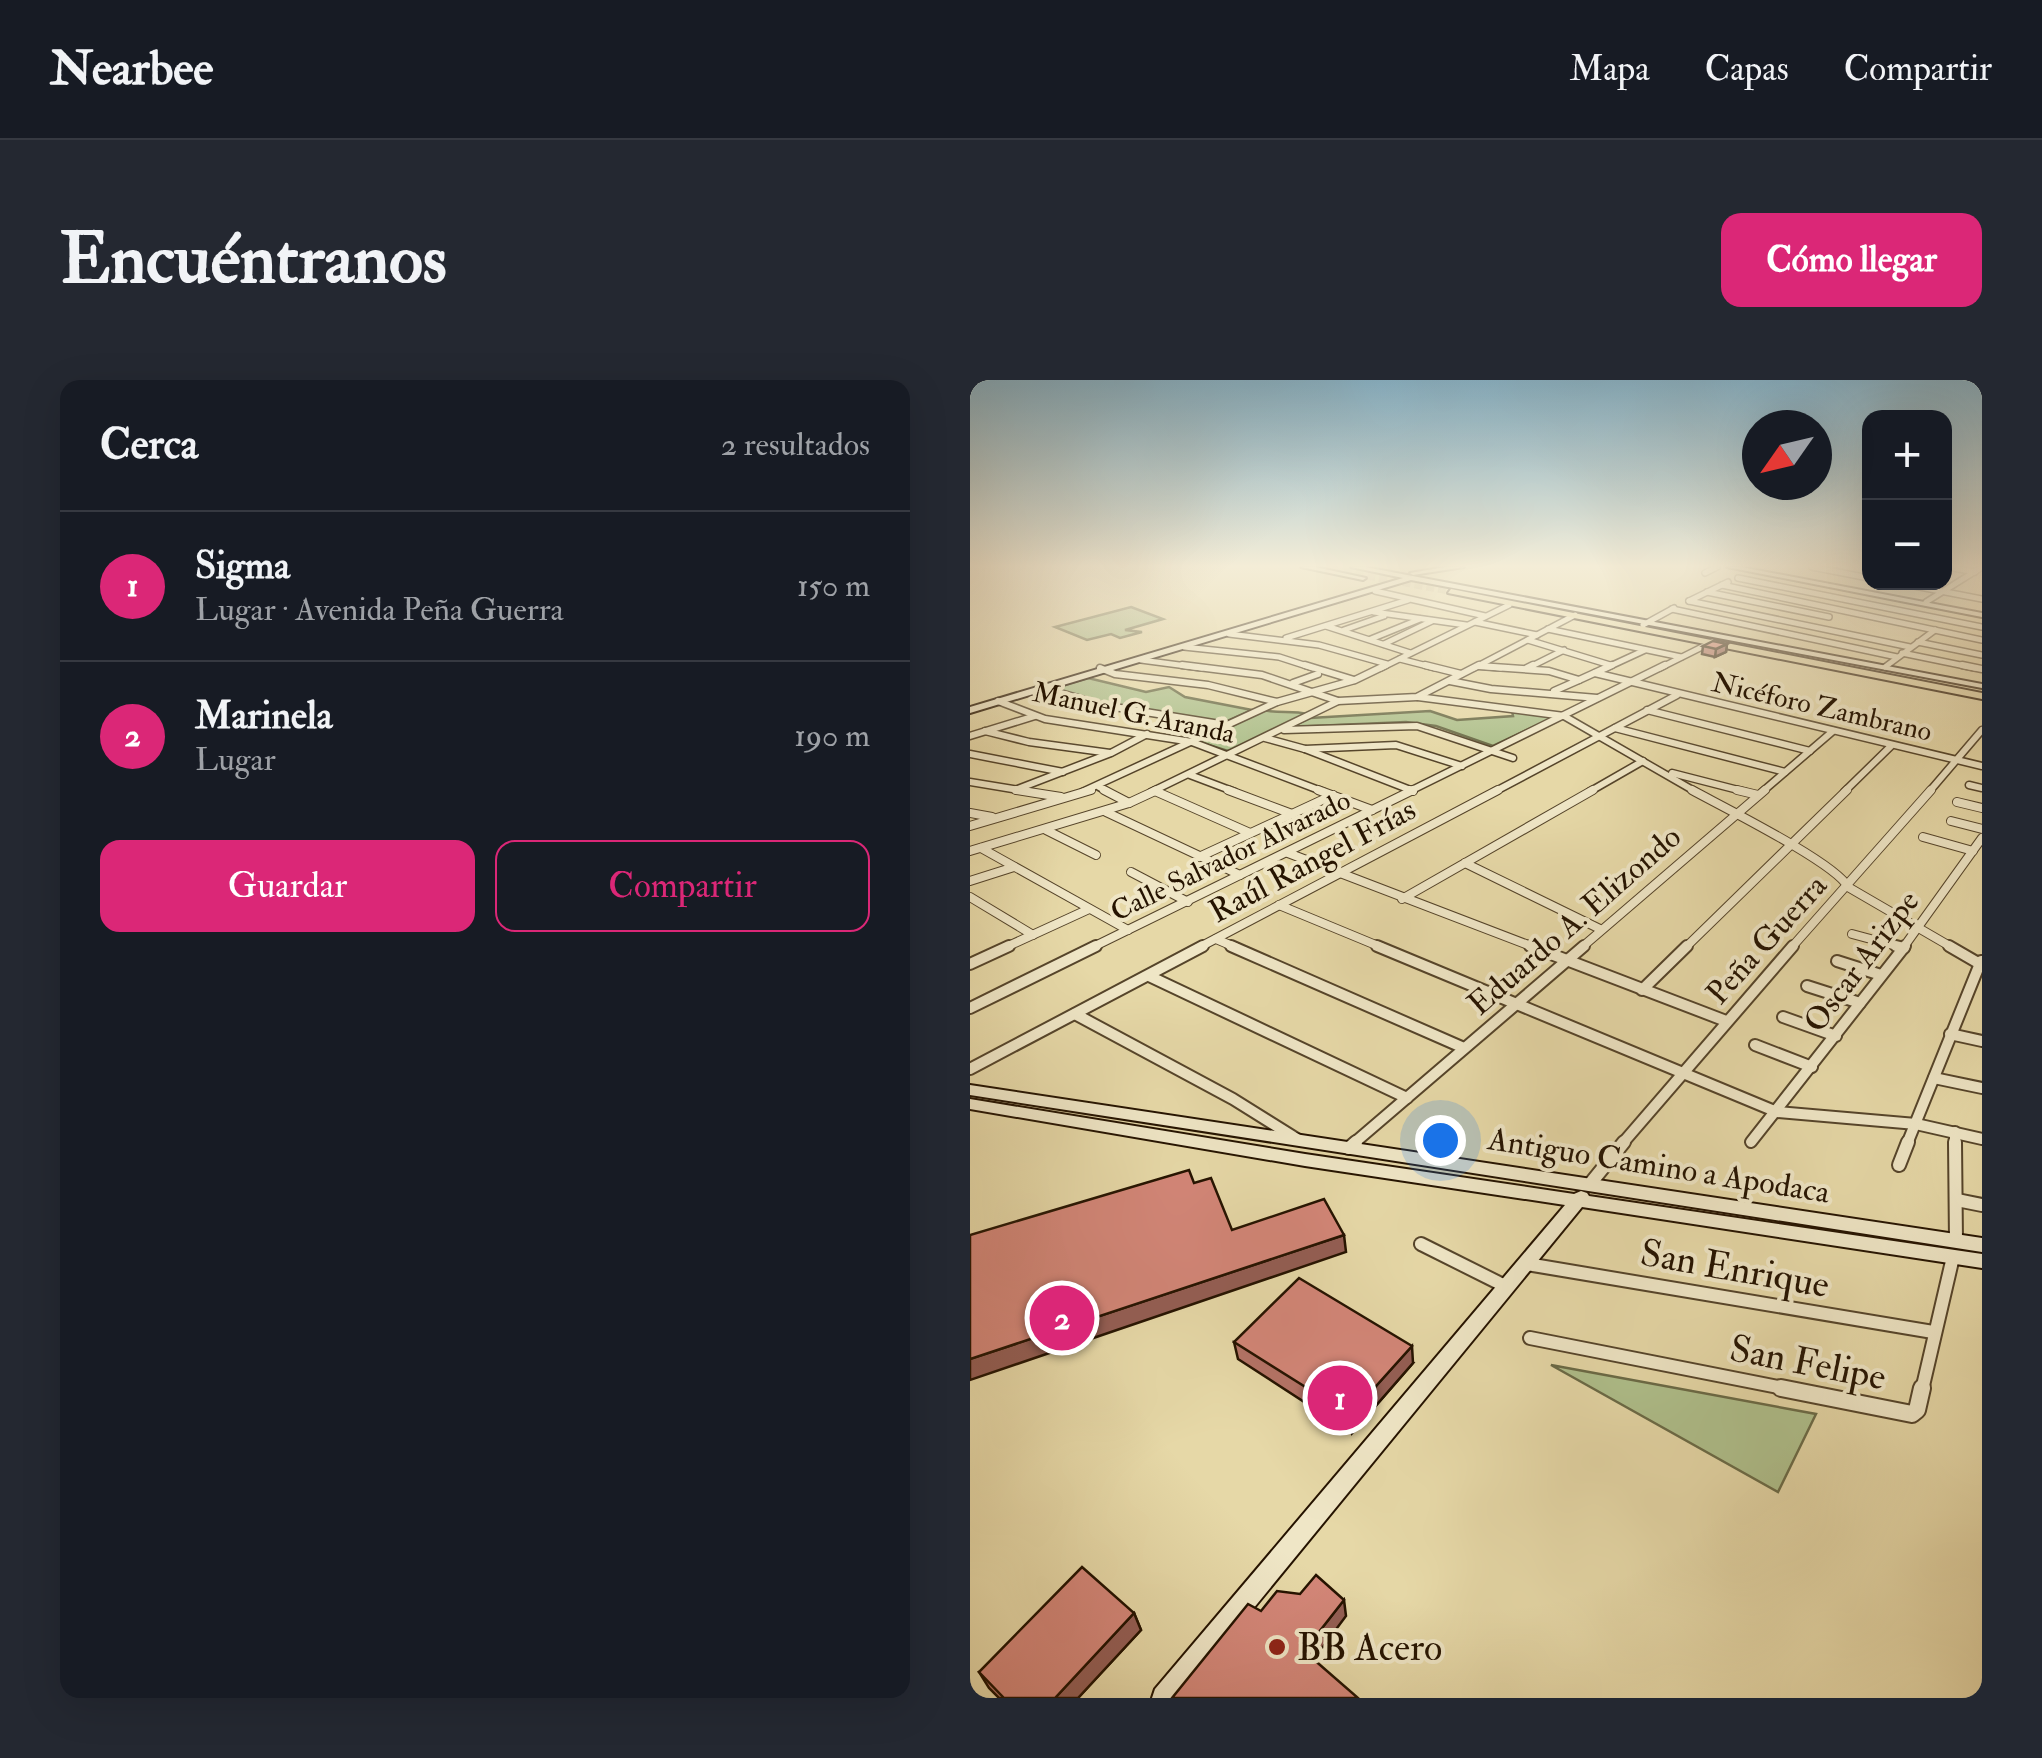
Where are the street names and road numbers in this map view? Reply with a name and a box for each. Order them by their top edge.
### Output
street label: Nicéforo Zambrano [1708,665,1935,750]
street label: Manuel G. Aranda [1029,675,1239,752]
street label: Calle Salvador Alvarado [1105,783,1356,930]
street label: Raúl Rangel Frías [1202,790,1423,932]
street label: Eduardo A. Elizondo [1460,817,1690,1024]
street label: Peña Guerra [1698,866,1836,1013]
street label: Oscar Arizpe [1795,883,1928,1041]
street label: Antiguo Camino a Apodaca [1484,1119,1833,1213]
street label: San Enrique [1637,1229,1833,1309]
street label: San Felipe [1726,1324,1890,1402]

